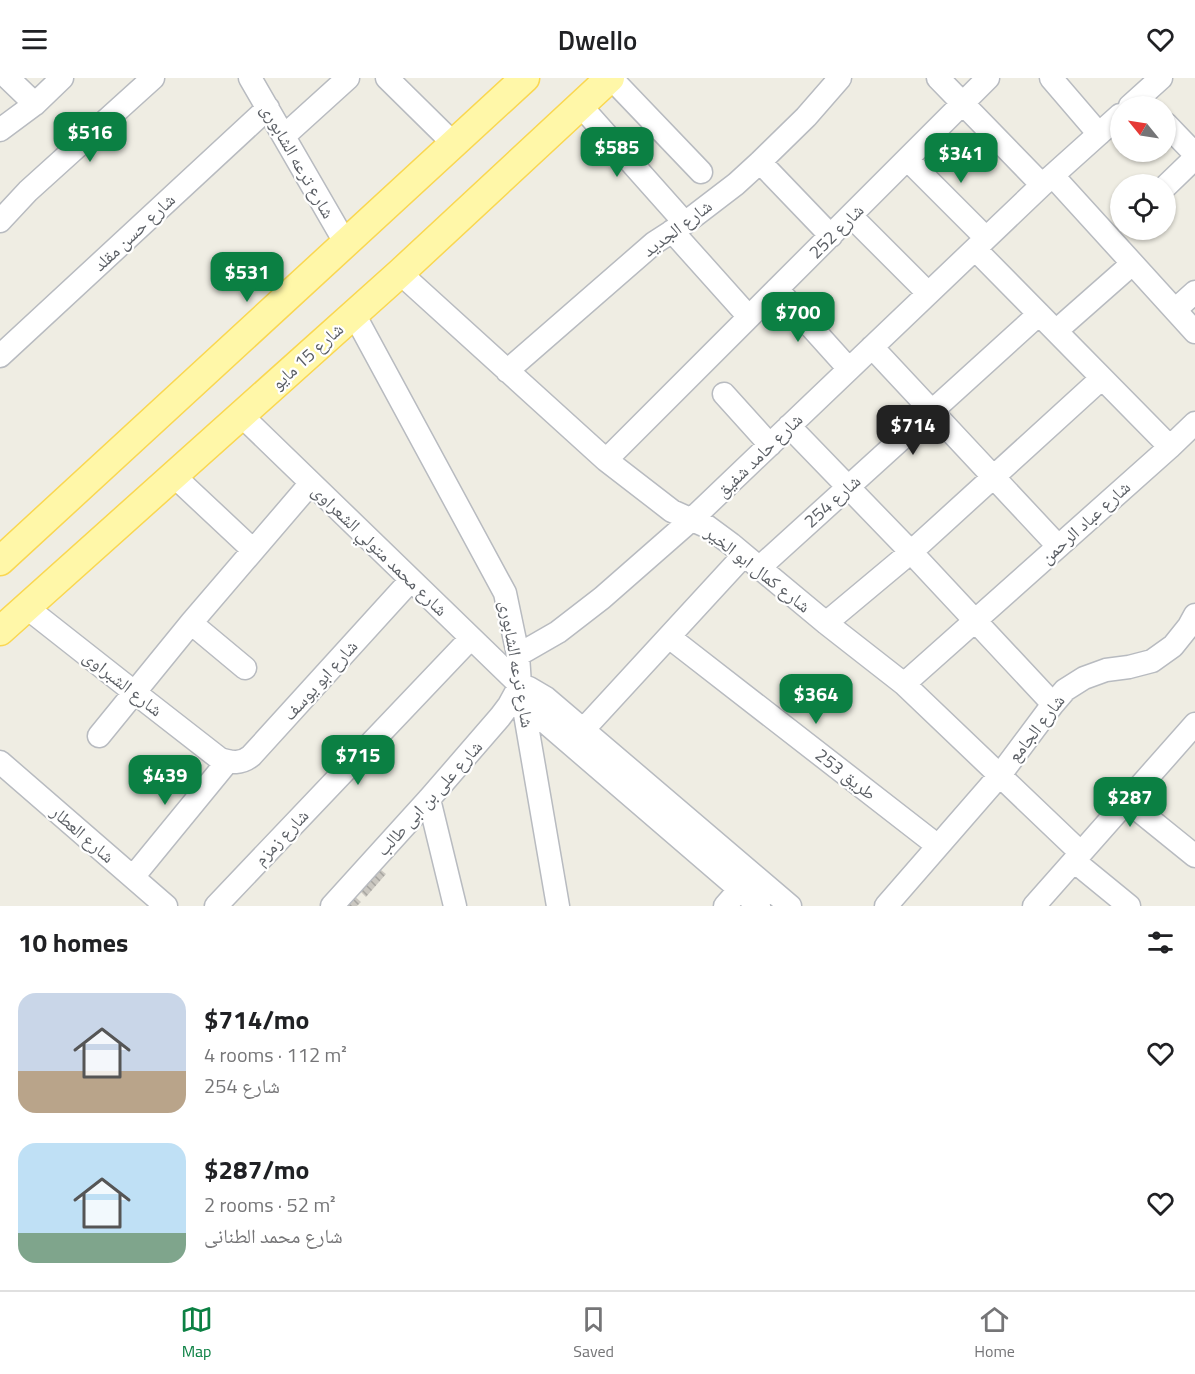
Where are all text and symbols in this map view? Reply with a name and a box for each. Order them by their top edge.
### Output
text: Dwello [558,19,637,60]
icon: menu [18,23,51,56]
icon: heart [1144,23,1177,56]
north arrow [1110,96,1176,162]
map controls [1110,96,1176,240]
street label: شارع ترعه الشابورى [254,98,342,224]
pin: $516 [54,112,126,163]
text: $516 [68,116,112,147]
pin: $585 [581,127,653,178]
text: $585 [595,131,639,162]
pin: $341 [925,133,997,184]
text: $341 [939,137,983,168]
button: locate [1110,174,1176,240]
street label: شارع حسن مقلد [87,187,181,277]
street label: شارع الجديد [636,193,718,263]
street label: شارع 252 [802,197,870,265]
pin: $531 [211,252,283,303]
text: $531 [225,256,269,287]
pin: $700 [762,292,834,343]
text: $700 [776,296,820,327]
street label: شارع 15 مايو [265,316,349,396]
pin: $714 [877,405,949,456]
street label: شارع حامد شفيق [709,406,809,504]
text: $714 [891,409,935,440]
street label: شارع 254 [798,468,866,534]
street label: شارع عباد الرحمن [1034,474,1136,570]
street label: شارع محمد متولي الشعراوى [305,478,454,623]
street label: شارع كمال ابو الخير [699,518,817,619]
street label: شارع ترعه الشابورى [493,598,541,730]
street label: شارع ابو يوسف [276,633,364,727]
street label: شارع الشبراوى [77,643,169,723]
pin: $364 [780,674,852,725]
text: $364 [794,678,838,709]
street label: شارع الجامع [1001,688,1071,768]
street label: شارع على بن ابى طالب [369,734,489,862]
pin: $715 [322,735,394,786]
text: $715 [336,739,380,770]
street label: طريق 253 [810,741,882,807]
pin: $439 [129,755,201,806]
text: $439 [143,759,187,790]
pin: $287 [1094,777,1166,828]
text: $287 [1108,781,1152,812]
street label: شارع العطار [44,798,121,869]
street label: شارع زمزم [247,803,315,871]
text: 10 homes [18,923,128,962]
icon: filters [1144,926,1177,959]
text: $714/mo [204,1000,309,1039]
icon: home [66,1017,138,1089]
icon: heart [1144,1037,1177,1070]
text: 4 rooms · 112 m² [204,1039,347,1070]
text: شارع 254 [204,1070,280,1101]
text: $287/mo [204,1150,309,1189]
icon: home [66,1167,138,1239]
icon: heart [1144,1187,1177,1220]
text: 2 rooms · 52 m² [204,1189,336,1220]
text: شارع محمد الطنانى [204,1220,343,1251]
tab: Map [180,1303,213,1363]
tab: Saved [573,1303,614,1363]
tab: Home [974,1303,1015,1363]

